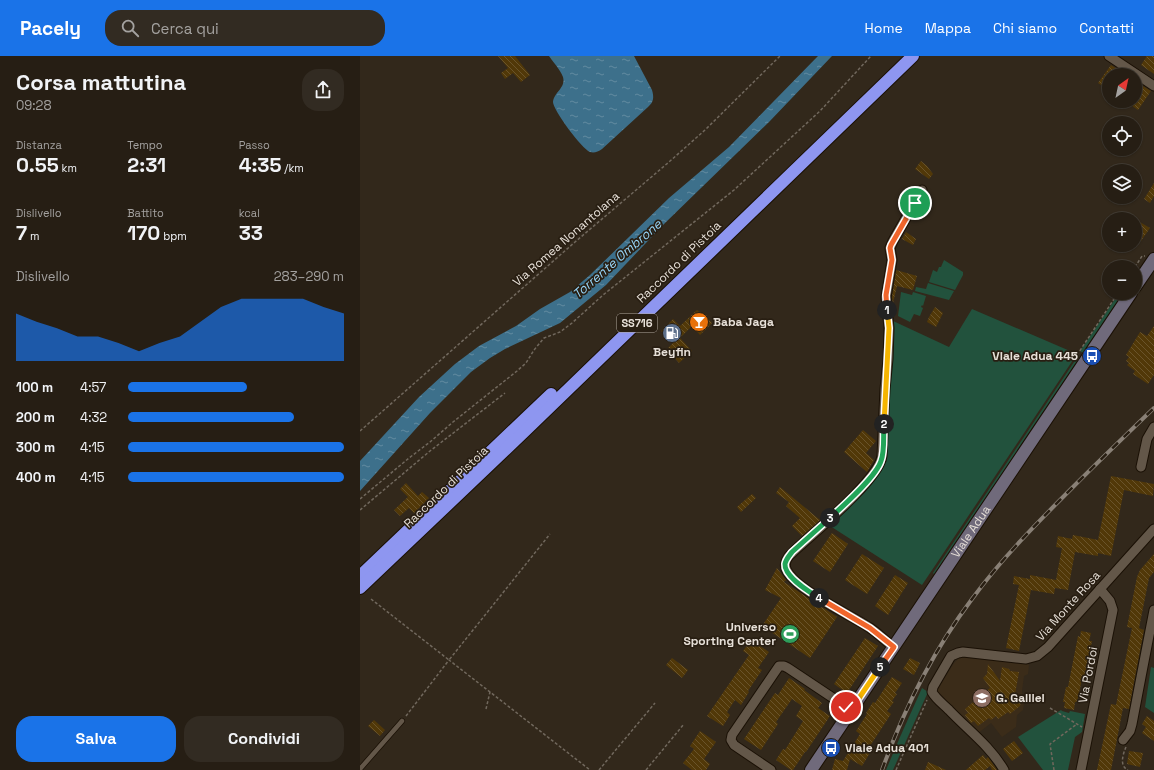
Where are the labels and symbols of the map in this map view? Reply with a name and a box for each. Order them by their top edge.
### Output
north arrow [1102,68,1142,108]
pin [898,186,932,220]
street label: Via Romea Nonantolana [509,188,623,290]
water label: Torrente Ombrone [569,215,666,302]
street label: Raccordo di Pistoia [633,218,725,306]
pin: 1 [877,300,897,320]
bar icon: Baba Jaga [688,311,710,333]
road number: SS716 [617,314,657,332]
place label: Baba Jaga [713,314,774,330]
fuel station icon: Beyfin [661,322,683,344]
place label: Beyfin [653,344,691,360]
bus stop icon: Viale Adua 445 [1081,345,1103,367]
place label: Viale Adua 445 [992,348,1078,364]
pin: 2 [874,414,894,434]
street label: Raccordo di Pistoia [400,443,492,531]
street label: Viale Adua [948,502,994,561]
pin: 3 [820,508,840,528]
street label: Via Monte Rosa [1032,568,1104,644]
pin: 4 [809,588,829,608]
place label: Universo Sporting Center [683,619,776,649]
sports icon: Universo Sporting Center [779,623,801,645]
street label: Via Pordoi [1075,645,1101,705]
pin: 5 [870,657,890,677]
school or university icon: G. Galilei [971,687,993,709]
pin [829,690,863,724]
place label: G. Galilei [996,690,1045,706]
bus stop icon: Viale Adua 401 [820,737,842,759]
place label: Viale Adua 401 [845,740,929,756]

